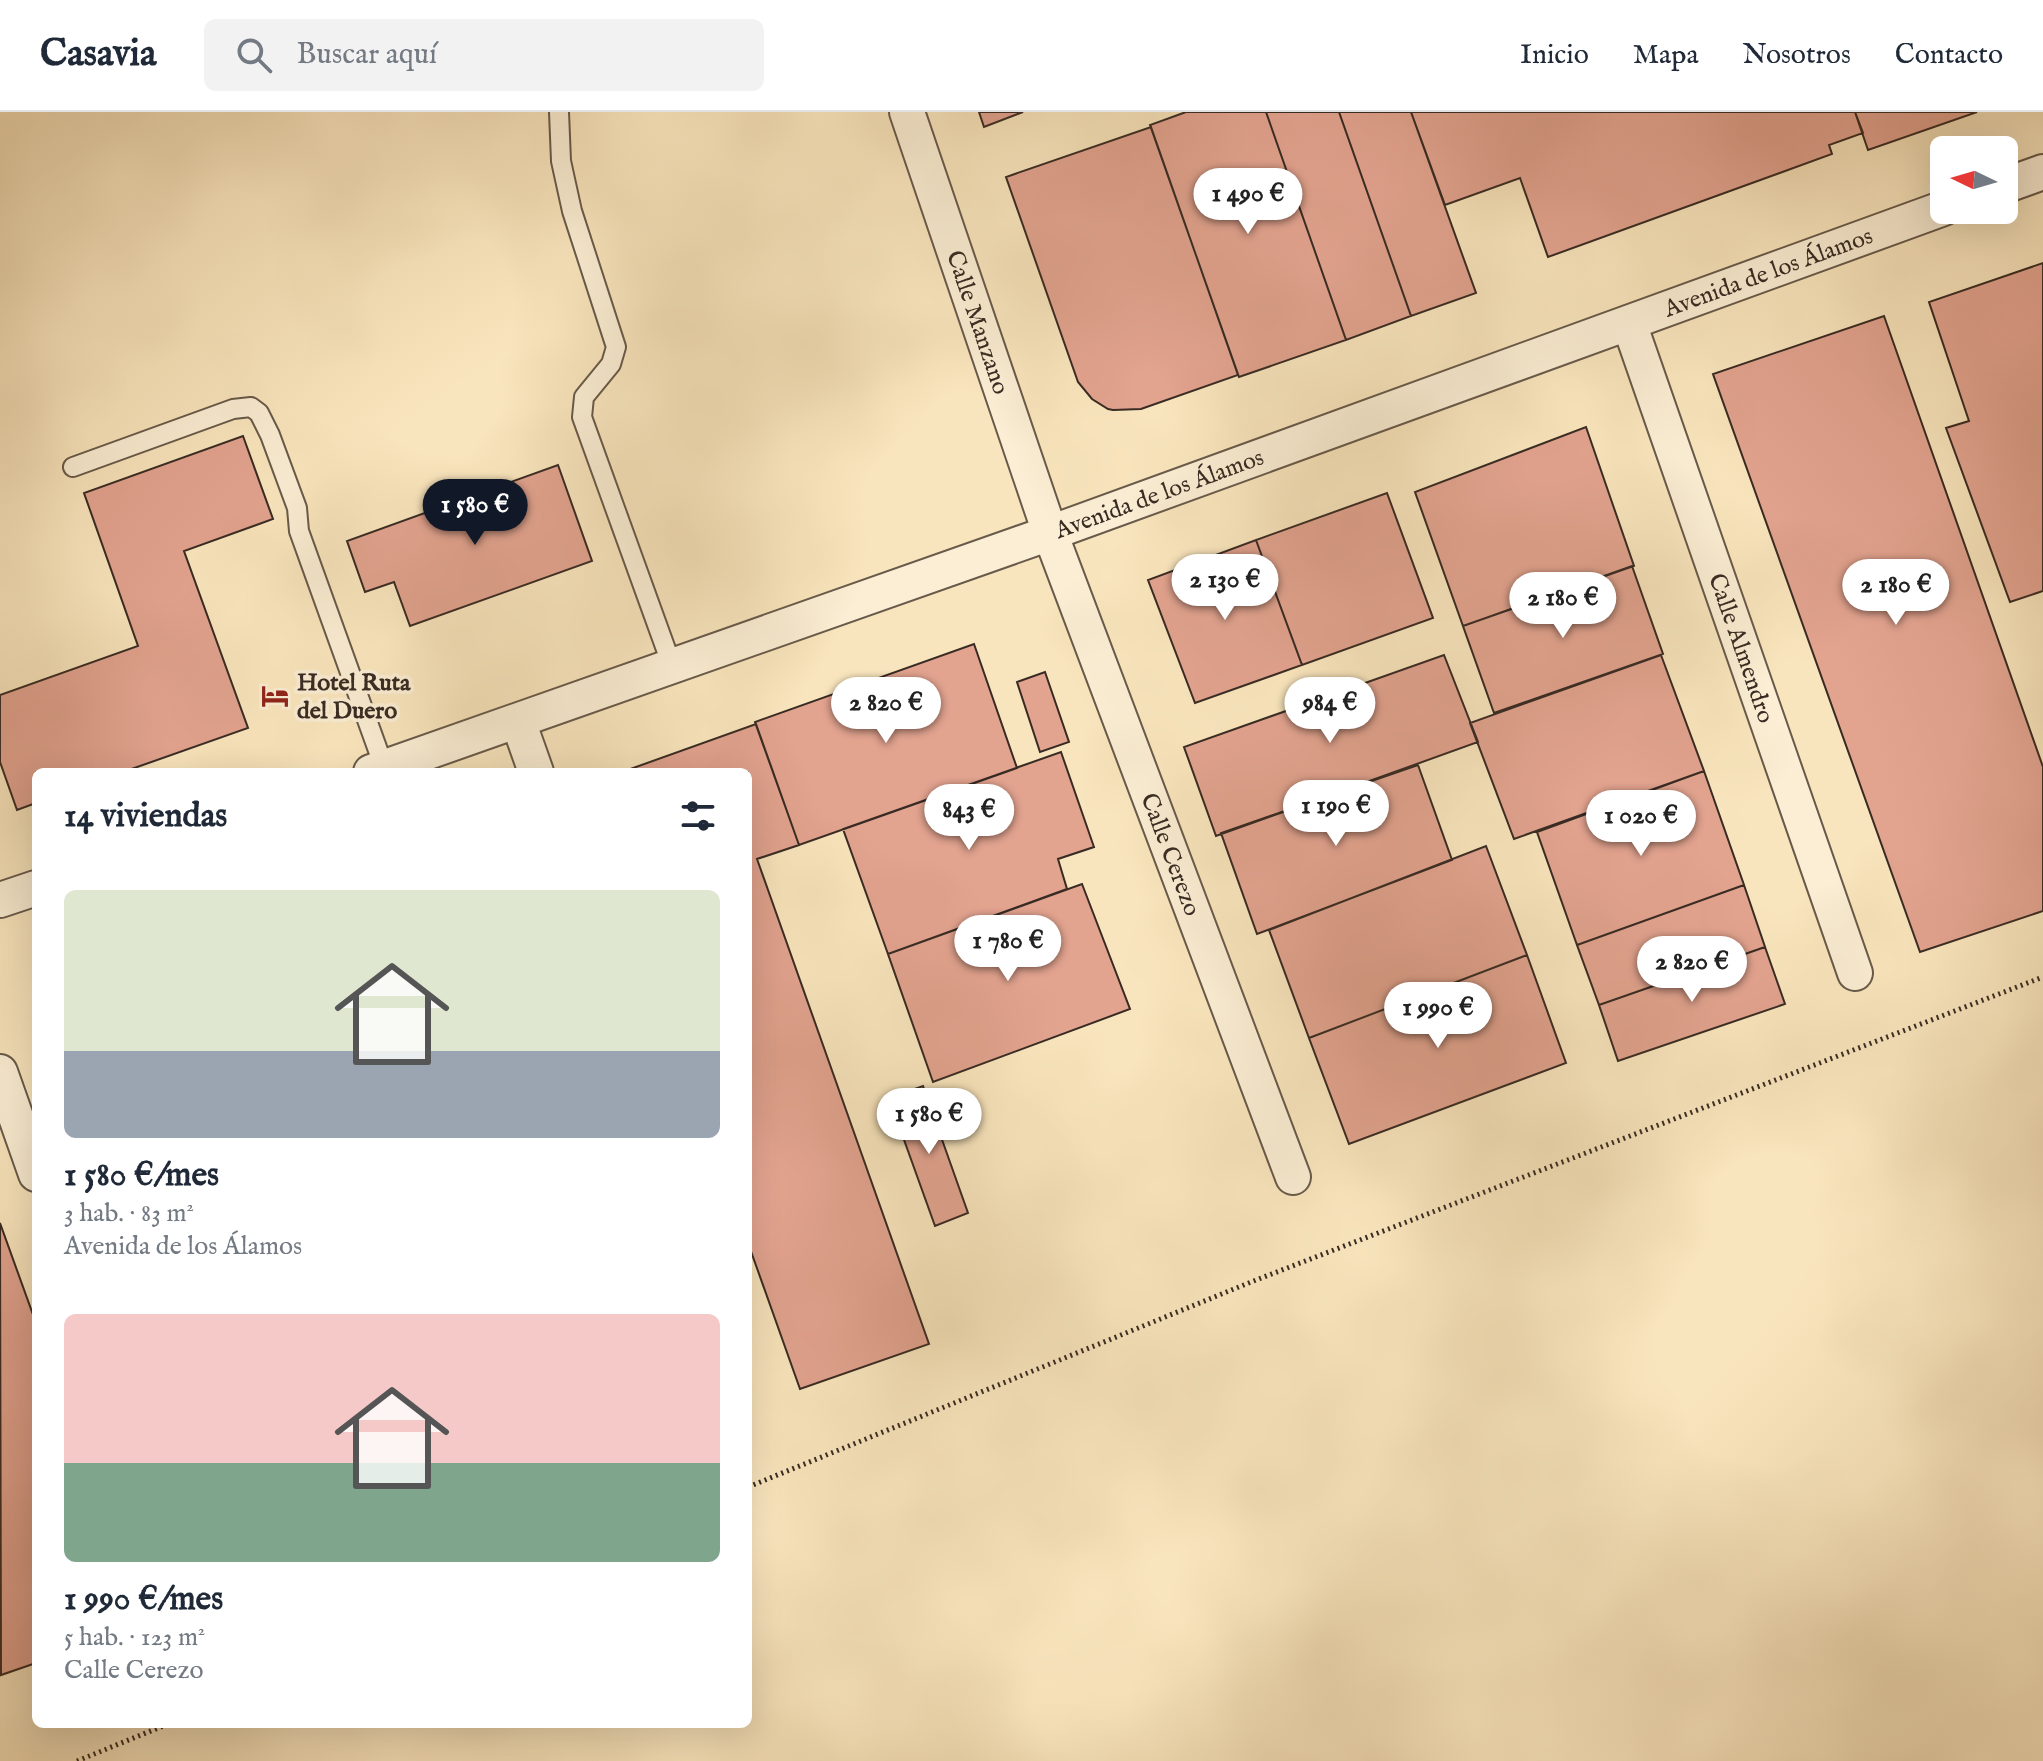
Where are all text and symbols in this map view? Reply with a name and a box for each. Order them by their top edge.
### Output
search box [204,19,764,91]
text: Casavia [40,31,156,79]
icon: search [232,33,276,77]
text: Buscar aquí [296,36,437,74]
text: Inicio [1520,38,1589,73]
text: Mapa [1633,38,1699,73]
text: Nosotros [1743,38,1851,73]
text: Contacto [1895,38,2003,73]
north arrow [1930,136,2018,224]
map controls [1930,136,2018,224]
pin: 1 490 € [1174,168,1322,236]
text: 1 490 € [1211,177,1285,210]
street label: Avenida de los Álamos [1659,221,1877,326]
street label: Calle Manzano [938,247,1016,399]
street label: Avenida de los Álamos [1050,443,1268,547]
pin: 1 580 € [401,479,549,547]
text: 1 580 € [441,488,509,521]
pin: 2 130 € [1151,554,1299,622]
pin: 2 180 € [1822,559,1970,627]
text: 2 130 € [1190,563,1260,596]
text: 2 180 € [1860,568,1932,601]
street label: Calle Almendro [1700,569,1781,727]
pin: 2 180 € [1489,572,1637,640]
text: 2 180 € [1527,581,1599,614]
place label: Hotel Ruta del Duero [297,668,411,727]
pin: 2 820 € [812,677,960,745]
pin: 984 € [1274,677,1386,745]
hotel icon: Hotel Ruta del Duero [260,681,290,711]
text: 2 820 € [849,686,923,719]
text: 984 € [1302,686,1358,719]
pin: 1 190 € [1262,780,1410,848]
pin: 843 € [913,784,1025,852]
street label: Calle Cerezo [1133,789,1207,921]
text: 1 190 € [1301,789,1371,822]
pin: 1 020 € [1567,790,1715,858]
text: 843 € [942,793,996,826]
icon: filters [676,794,720,838]
text: 14 viviendas [64,795,227,838]
text: 1 020 € [1604,799,1678,832]
pin: 1 780 € [934,915,1082,983]
text: 1 780 € [972,924,1044,957]
pin: 2 820 € [1618,936,1766,1004]
icon: home [320,942,464,1086]
text: 2 820 € [1655,945,1729,978]
pin: 1 990 € [1364,982,1512,1050]
text: 1 990 € [1402,991,1474,1024]
pin: 1 580 € [855,1088,1003,1156]
text: 1 580 € [895,1097,963,1130]
text: 1 580 €/mes [64,1154,219,1197]
text: 3 hab. · 83 m² [64,1197,194,1230]
text: Avenida de los Álamos [64,1230,302,1263]
icon: home [320,1366,464,1510]
text: 1 990 €/mes [64,1578,223,1621]
text: 5 hab. · 123 m² [64,1621,205,1654]
text: Calle Cerezo [64,1654,204,1687]

